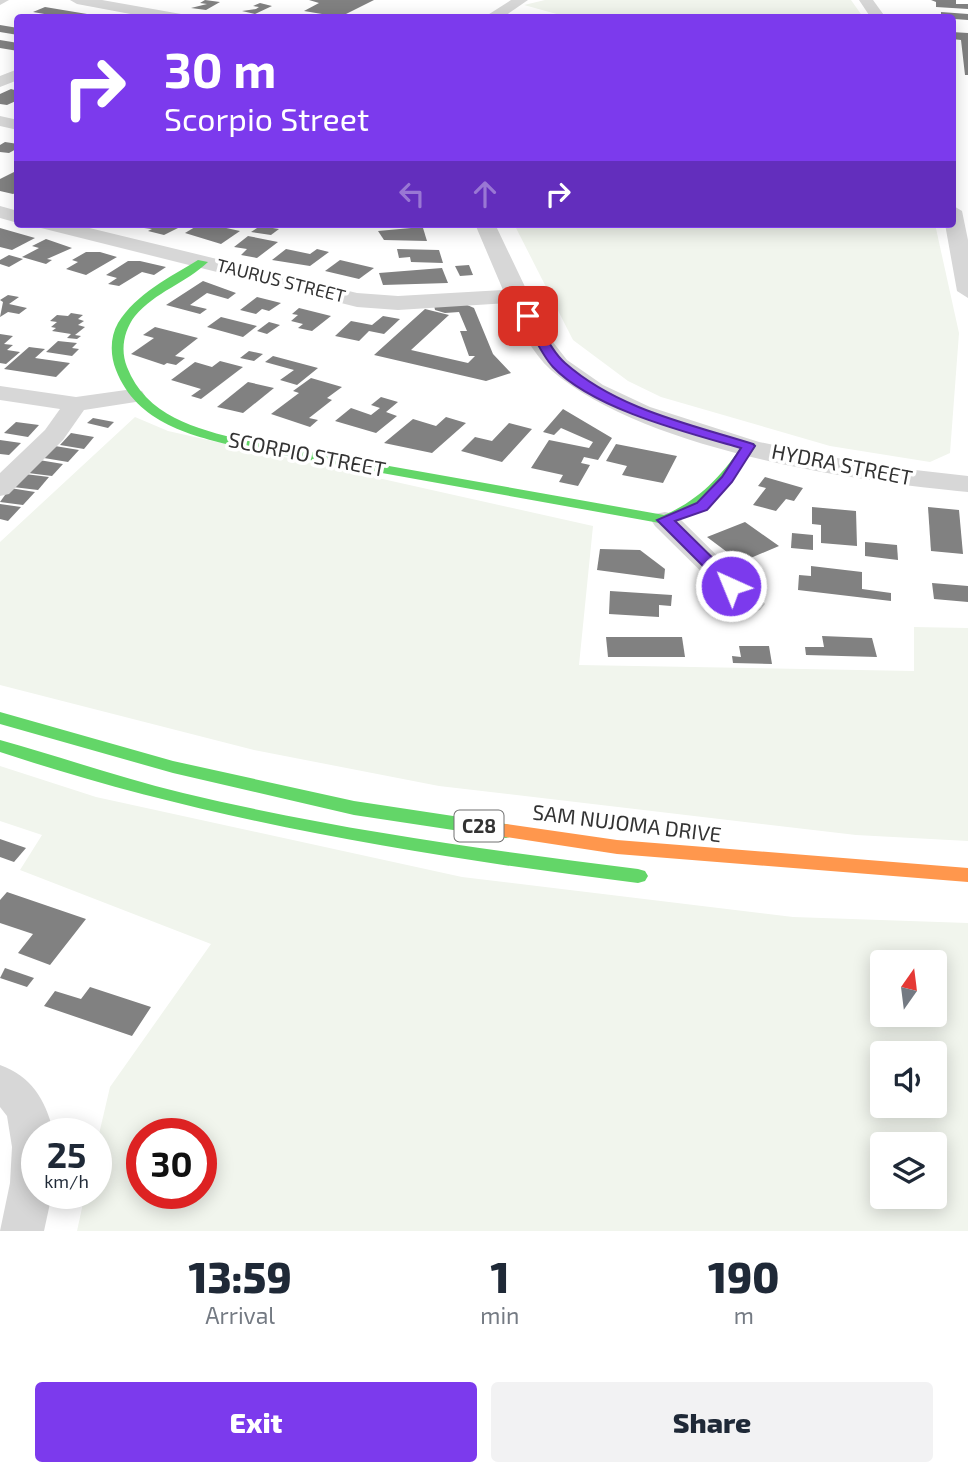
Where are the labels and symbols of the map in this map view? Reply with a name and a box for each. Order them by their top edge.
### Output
street label: TAURUS STREET [215,253,348,307]
pin [498,286,558,346]
street label: SCORPIO STREET [226,426,388,481]
street label: HYDRA STREET [770,438,915,489]
position arrow [694,549,768,623]
street label: SAM NUJOMA DRIVE [531,799,723,847]
road number: C28 [454,810,504,842]
north arrow [870,950,947,1027]
speed limit sign: 30 [126,1118,217,1209]

